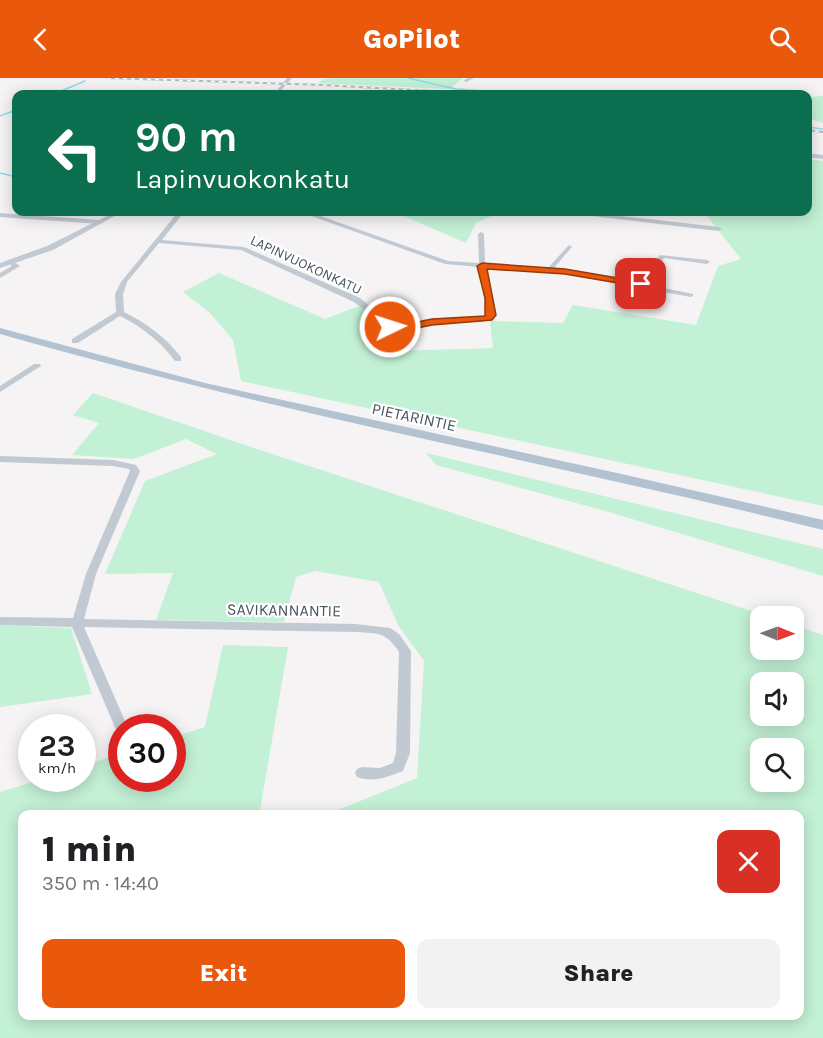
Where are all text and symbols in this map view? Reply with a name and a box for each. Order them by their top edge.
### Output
icon: back [24,23,57,56]
text: GoPilot [363,23,460,55]
icon: search [766,23,799,56]
text: 90 m [135,112,238,162]
icon: left [36,114,114,192]
text: Lapinvuokonkatu [135,163,350,195]
street label: LAPINVUOKONKATU [248,232,364,298]
pin [615,258,666,309]
icon: arrive [624,267,657,300]
position arrow [358,295,422,359]
street label: PIETARINTIE [370,399,458,435]
street label: SAVIKANNANTIE [227,600,341,620]
north arrow [750,606,804,660]
map controls [750,606,804,792]
button: sound [750,672,804,726]
speed limit sign: 30 [108,714,186,792]
text: 23 [39,728,75,764]
button: search [750,738,804,792]
text: km/h [38,759,76,777]
text: 1 min [42,828,136,870]
button: close [717,830,780,893]
text: 350 m · 14:40 [42,872,159,895]
button: Exit [42,939,405,1008]
button: Share [417,939,780,1008]

